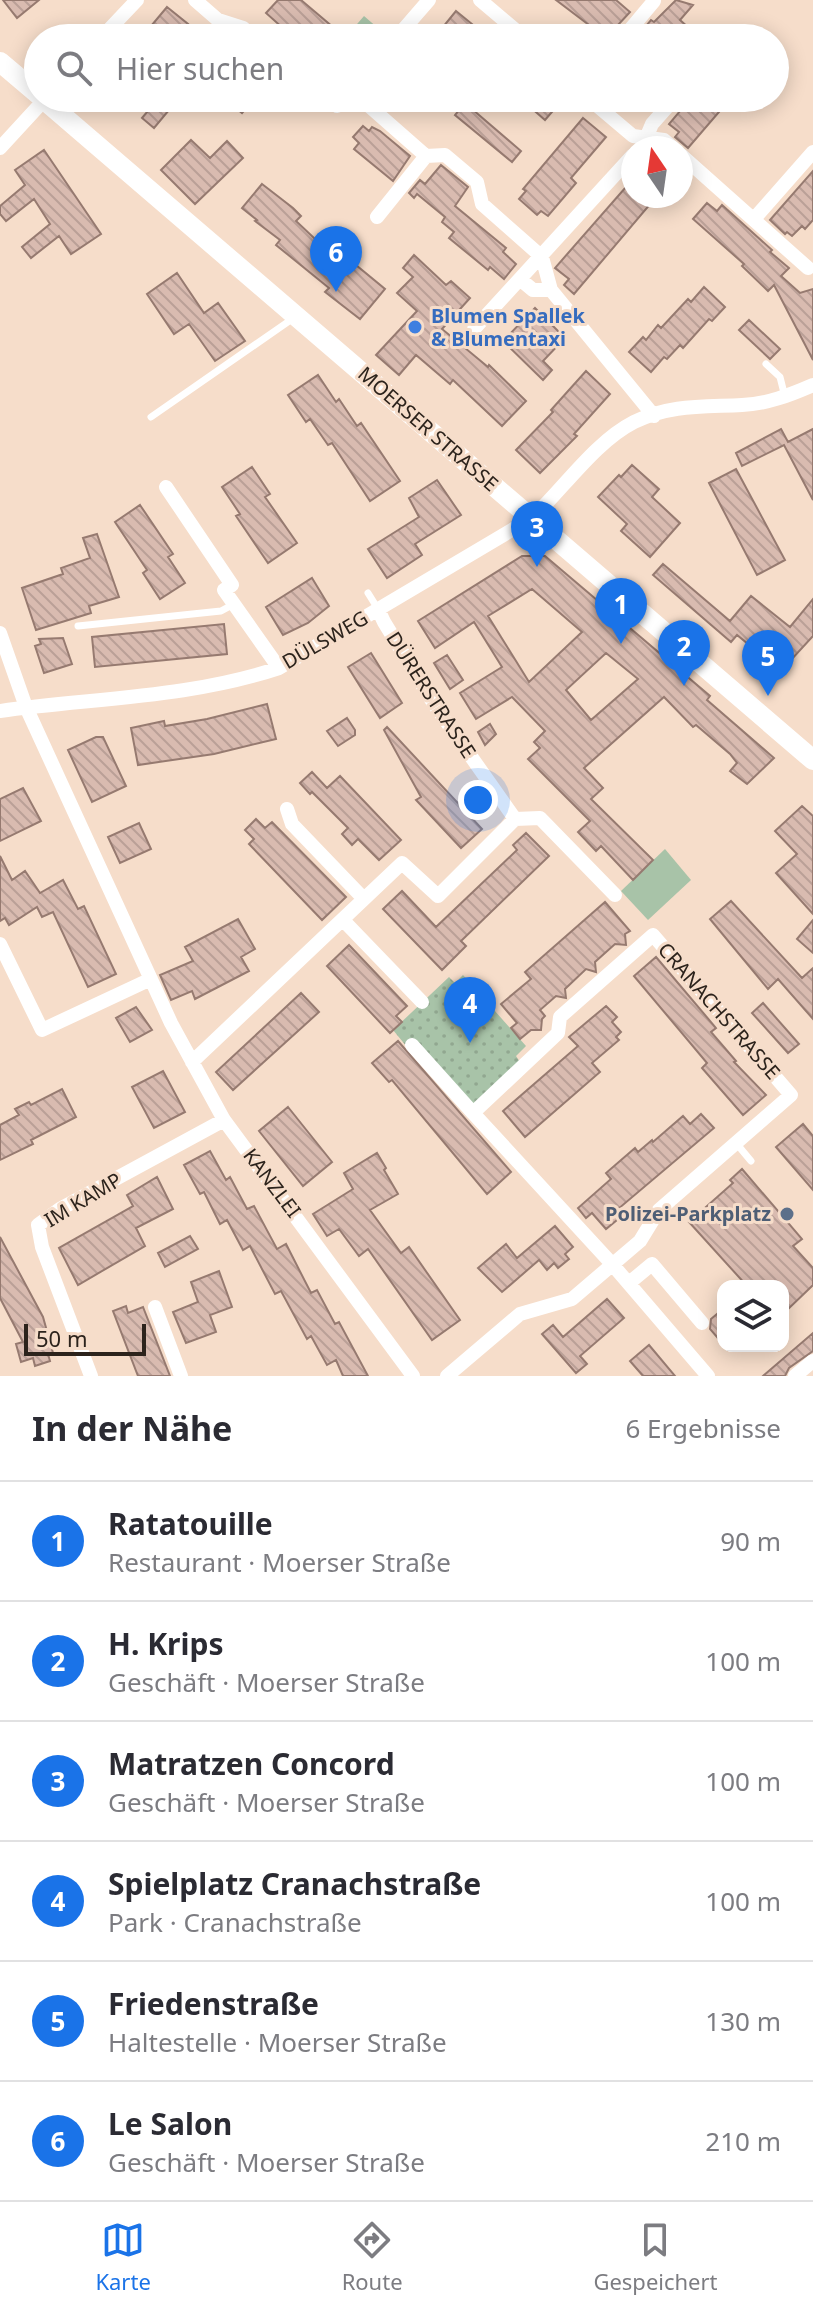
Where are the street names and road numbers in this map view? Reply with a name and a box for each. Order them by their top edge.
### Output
street label: MOERSER STRASSE [353,360,504,497]
street label: DÜLSWEG [277,604,373,675]
street label: DÜRERSTRASSE [380,626,482,763]
street label: CRANACHSTRASSE [652,936,786,1085]
street label: KANZLEI [237,1143,307,1223]
street label: IM KAMP [39,1166,126,1233]

